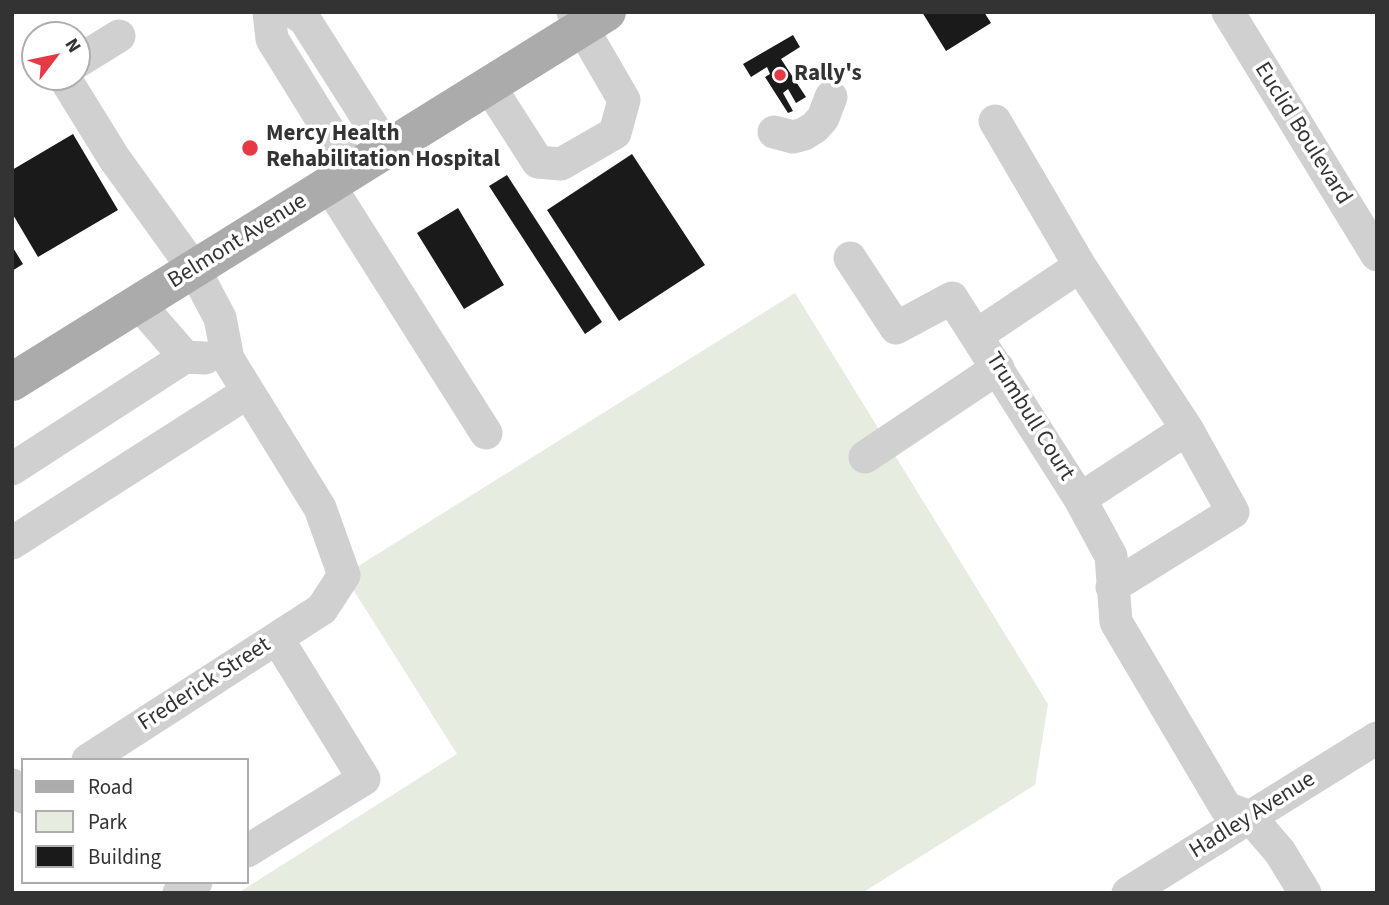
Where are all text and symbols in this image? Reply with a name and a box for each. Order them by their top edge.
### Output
north arrow [21,21,91,91]
text: N [58,33,87,58]
street label: Euclid Boulevard [1247,58,1357,210]
place label: Rally's [794,61,862,89]
marker: Rally's [772,67,788,83]
place label: Mercy Health Rehabilitation Hospital [266,121,500,175]
marker: Mercy Health Rehabilitation Hospital [240,138,260,158]
street label: Belmont Avenue [164,188,312,296]
street label: Trumbull Court [979,348,1079,486]
street label: Frederick Street [134,632,276,738]
legend [21,758,248,884]
street label: Hadley Avenue [1185,766,1321,866]
text: Road [88,772,133,802]
text: Park [88,807,127,837]
text: Building [88,842,161,872]

